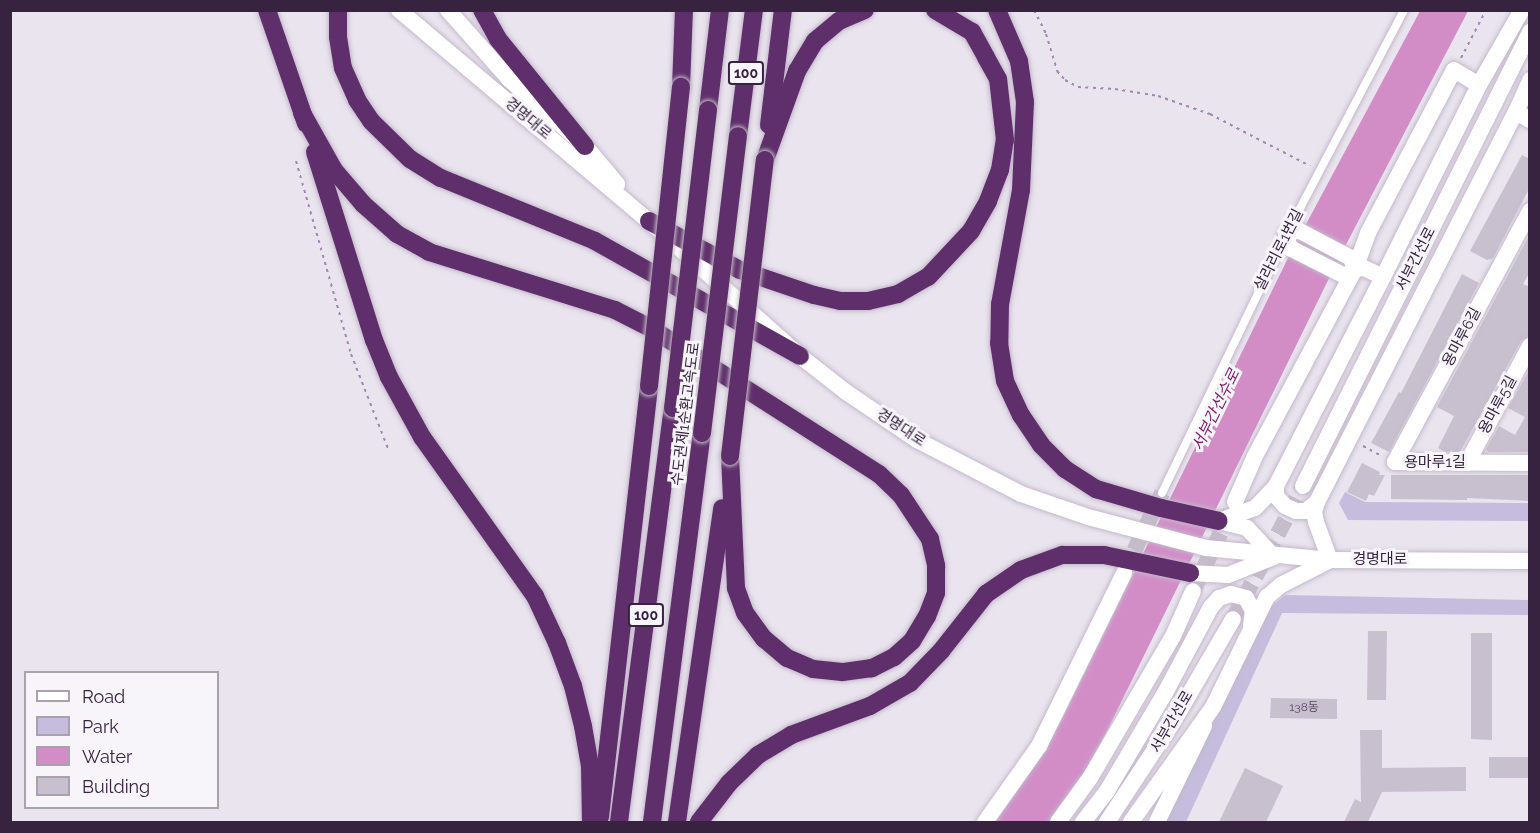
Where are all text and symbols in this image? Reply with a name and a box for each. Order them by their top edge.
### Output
road number: 100 [726,62,766,84]
street label: 경명대로 [501,94,555,144]
street label: 살라리로1번길 [1251,206,1307,294]
street label: 서부간선로 [1392,224,1440,294]
street label: 용마루6길 [1439,304,1485,370]
street label: 수도권제1순환고속도로 [668,341,704,487]
water label: 서부간선수로 [1188,366,1244,454]
street label: 용마루5길 [1475,373,1521,437]
street label: 경명대로 [873,405,929,451]
street label: 용마루1길 [1404,454,1466,472]
street label: 경명대로 [1352,551,1408,569]
road number: 100 [626,604,666,626]
legend [24,671,219,809]
text: Road [82,686,125,707]
street label: 서부간선로 [1147,688,1197,756]
house number: 138동 [1289,701,1319,715]
text: Park [82,716,119,737]
text: Water [82,746,132,767]
text: Building [82,776,150,797]

